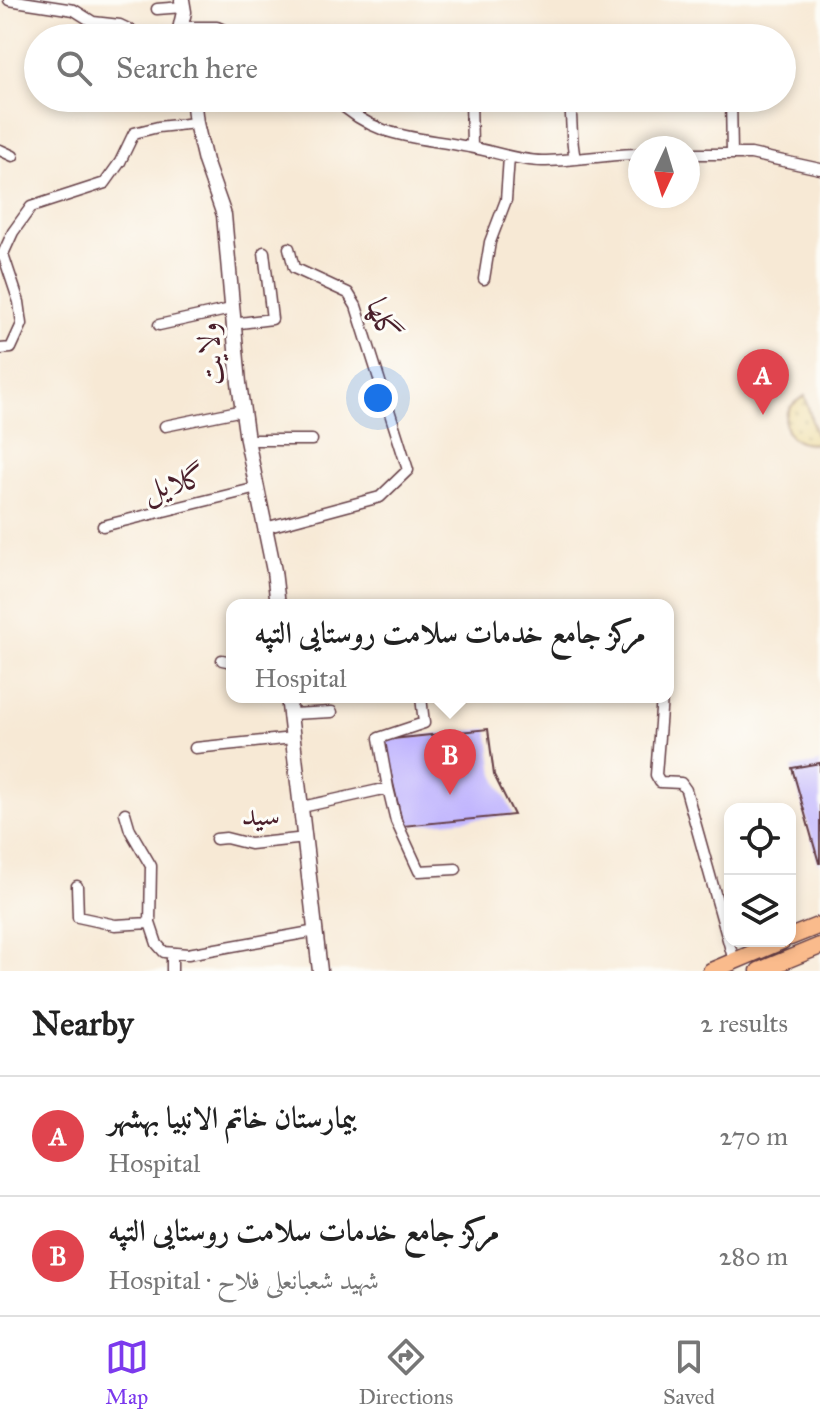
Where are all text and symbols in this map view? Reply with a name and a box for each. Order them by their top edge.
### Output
search box [24,24,796,112]
icon: search [52,46,96,90]
text: Search here [116,50,258,86]
north arrow [628,136,700,208]
street label: گلها [359,293,407,345]
street label: ولایت [189,321,232,387]
pin: A [737,349,789,415]
your location [358,378,398,418]
street label: گلایل [139,458,209,511]
popup [226,599,674,703]
text: مرکز جامع خدمات سلامت روستایی التپه [254,615,646,651]
text: Hospital [254,662,346,694]
pin: B [424,729,476,795]
street label: سید [241,797,281,833]
map controls [724,803,796,947]
button: locate [724,803,796,875]
button: layers [724,875,796,947]
text: Nearby [32,1003,134,1044]
text: 2 results [700,1007,788,1039]
text: بیمارستان خاتم الانبیا بهشهر [108,1100,357,1136]
text: A [49,1120,67,1152]
text: 270 m [719,1120,788,1152]
text: Hospital [108,1147,200,1179]
text: مرکز جامع خدمات سلامت روستایی التپه [108,1213,500,1249]
text: B [49,1240,67,1272]
text: 280 m [719,1240,788,1272]
text: Hospital · شهید شعبانعلی فلاح [108,1264,379,1296]
tab: Map [105,1335,149,1410]
tab: Directions [358,1335,453,1410]
tab: Saved [663,1335,715,1410]

